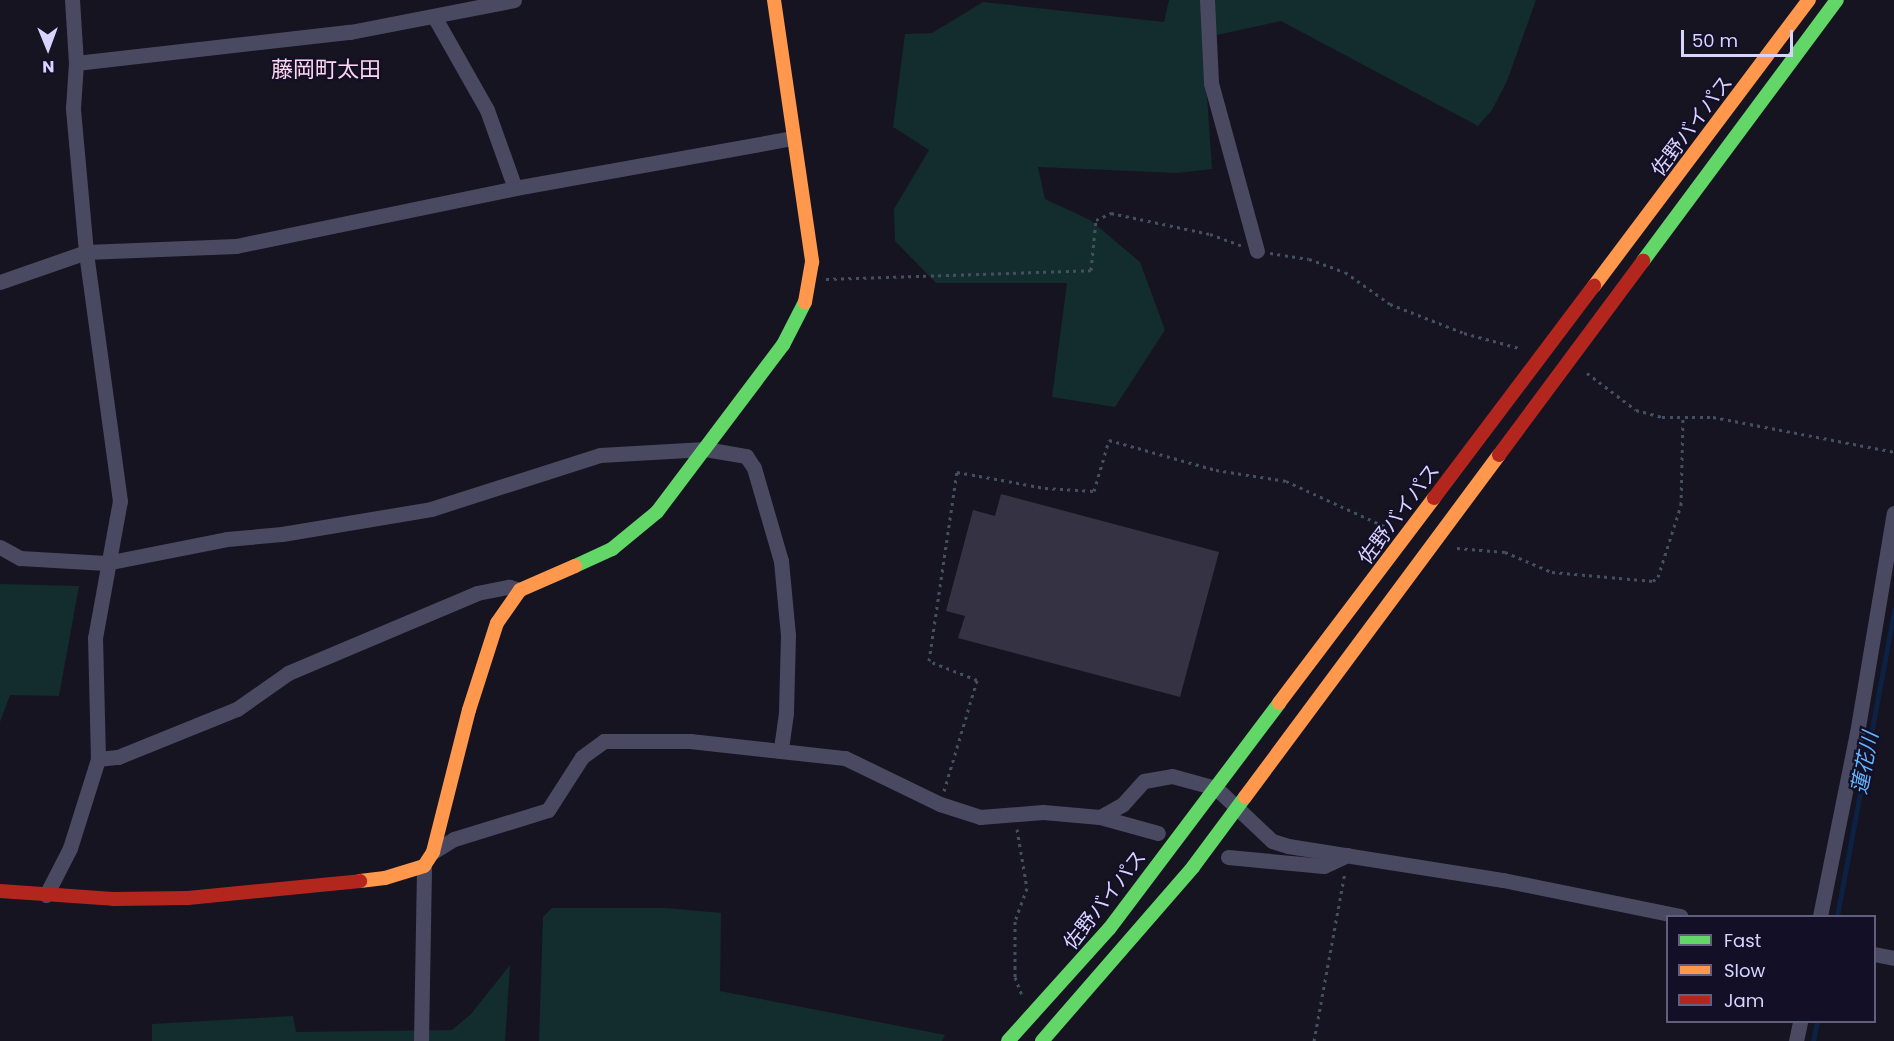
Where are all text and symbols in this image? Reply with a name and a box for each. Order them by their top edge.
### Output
north arrow [18,18,78,78]
scale bar [1684,18,1796,56]
text: 50 m [1692,28,1738,53]
text: N [42,55,55,78]
district label: 藤岡町太田 [271,57,381,83]
street label: 佐野バイパス [1646,71,1738,181]
street label: 佐野バイパス [1353,459,1445,569]
water label: 蓮花川 [1847,730,1883,796]
street label: 佐野バイパス [1059,845,1151,955]
legend [1666,915,1876,1023]
text: Fast [1724,928,1761,953]
text: Slow [1724,958,1765,983]
text: Jam [1724,988,1764,1013]

